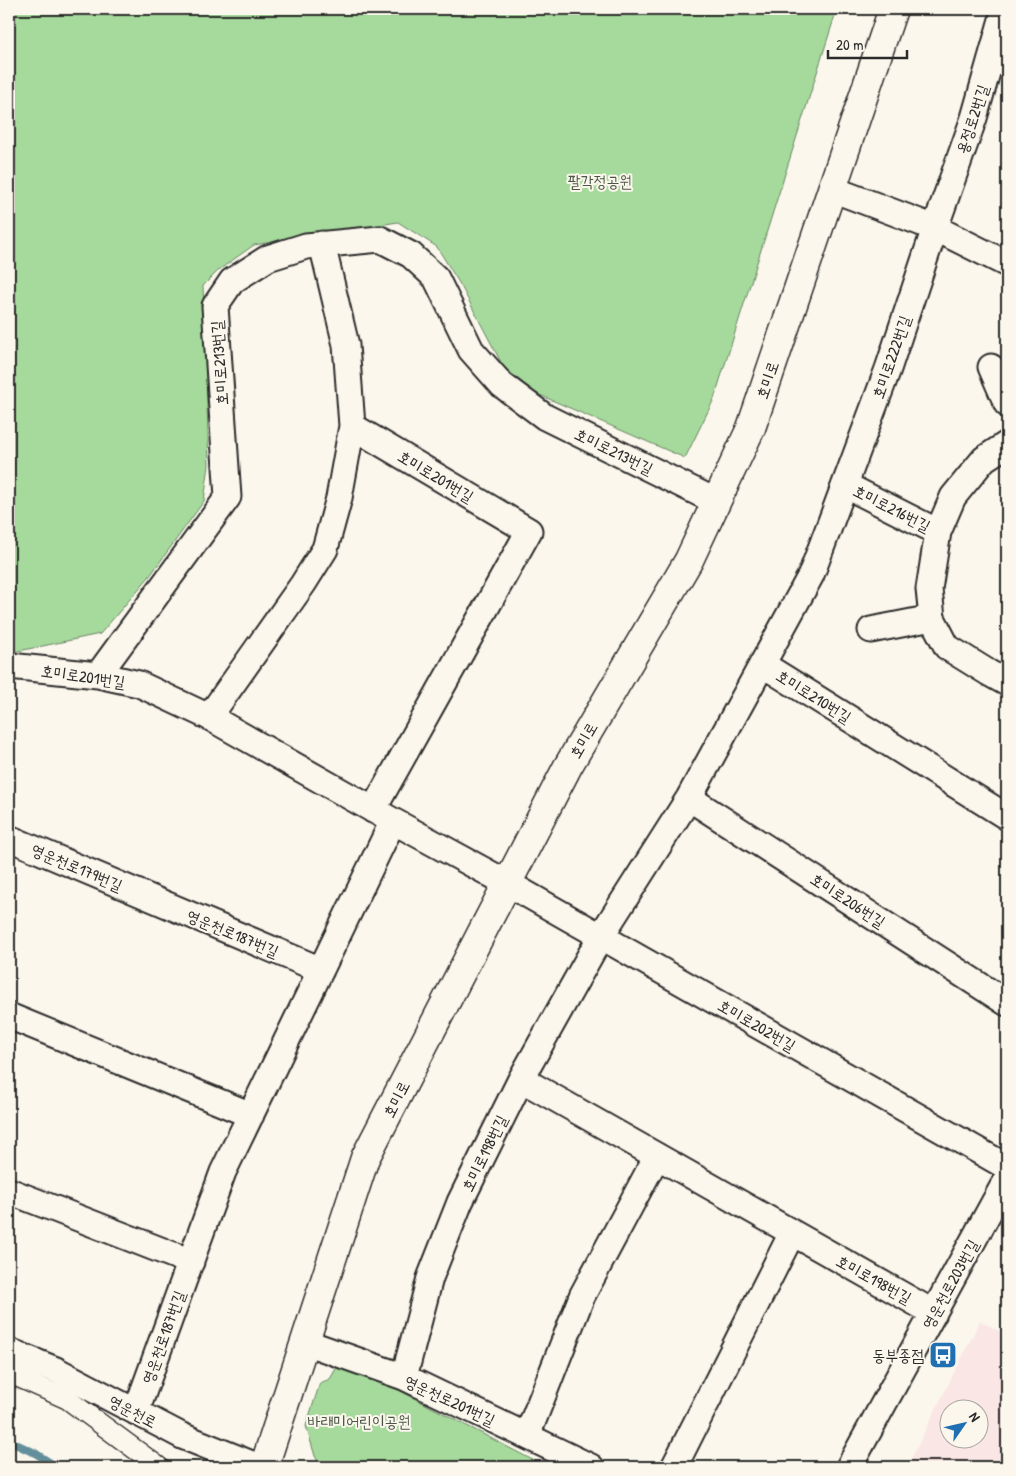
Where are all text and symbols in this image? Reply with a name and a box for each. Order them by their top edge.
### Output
scale bar [828,28,907,60]
text: 20 m [836,34,863,55]
street label: 용정로2번길 [950,81,994,157]
park label: 팔각정공원 [568,170,632,192]
street label: 호미로222번길 [866,312,916,402]
street label: 호미로213번길 [205,320,233,406]
street label: 호미로 [750,358,784,402]
street label: 호미로213번길 [571,423,657,480]
street label: 호미로201번길 [394,445,478,507]
street label: 호미로216번길 [850,479,935,537]
street label: 호미로201번길 [39,659,127,693]
street label: 호미로210번길 [772,664,856,728]
street label: 호미로 [564,718,602,762]
street label: 영운천로179번길 [28,838,126,896]
street label: 호미로206번길 [806,868,890,933]
street label: 영운천로187번길 [184,904,282,962]
street label: 호미로202번길 [714,994,800,1056]
street label: 호미로 [377,1077,415,1121]
street label: 호미로198번길 [456,1111,512,1195]
street label: 영운천로203번길 [916,1235,984,1333]
street label: 호미로198번길 [832,1249,916,1309]
street label: 영운천로187번길 [136,1287,190,1387]
bus stop icon: 동부종점 [928,1340,958,1370]
place label: 동부종점 [873,1344,924,1366]
street label: 영운천로201번길 [401,1369,499,1431]
street label: 영운천로 [105,1389,161,1433]
north arrow [938,1398,988,1448]
text: N [965,1408,985,1425]
park label: 바래미어린이공원 [308,1410,411,1432]

